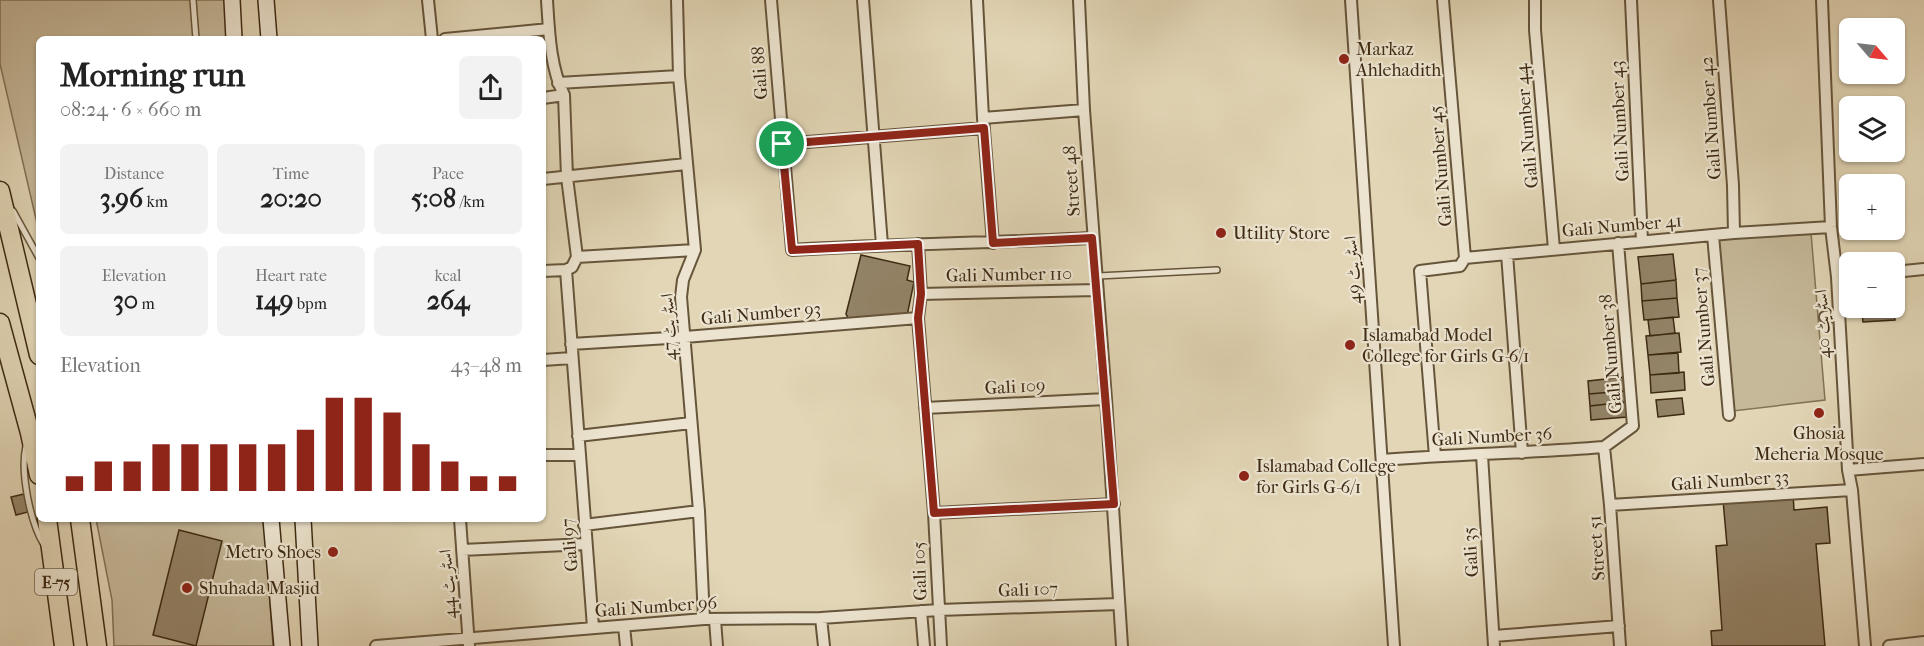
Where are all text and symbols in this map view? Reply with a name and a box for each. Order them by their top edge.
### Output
north arrow [1839,18,1905,84]
map controls [1839,18,1905,318]
place label: Markaz Ahlehadith [1355,39,1441,81]
street label: Gali 88 [748,46,772,100]
marker: Markaz Ahlehadith [1337,52,1351,66]
text: Morning run [60,56,245,95]
button: share [459,56,522,119]
street label: Gali Number 42 [1696,56,1726,180]
street label: Gali Number 43 [1606,60,1634,182]
street label: Gali Number 44 [1511,63,1543,189]
button: layers [1839,96,1905,162]
text: 08:24 · 6 × 660 m [60,98,201,121]
street label: Gali Number 45 [1425,104,1457,227]
pin [756,118,807,169]
icon: arrive [765,127,798,160]
street label: Street 48 [1059,145,1085,217]
text: Distance [104,164,164,183]
text: Time [273,164,309,183]
text: Pace [432,164,464,183]
button: + [1839,174,1905,240]
text: 3.96 [100,183,143,214]
text: 20:20 [260,183,322,214]
text: 5:08 [411,183,456,214]
text: km [143,192,168,211]
text: /km [456,192,485,211]
street label: Gali Number 41 [1561,210,1683,242]
place label: Utility Store [1233,223,1330,244]
marker: Utility Store [1214,226,1228,240]
street label: اسٹریٹ 49 [1340,235,1367,305]
button: − [1839,252,1905,318]
street label: Gali Number 110 [946,263,1072,287]
text: Elevation [102,266,166,285]
text: Heart rate [255,266,327,285]
text: kcal [435,266,461,285]
street label: Gali Number 37 [1688,266,1720,387]
text: 30 [113,285,138,316]
text: 149 [255,285,293,316]
text: 264 [427,285,469,316]
street label: اسٹریٹ 40 [1811,289,1836,359]
street label: اسٹریٹ 47 [657,293,682,361]
street label: Gali Number 38 [1595,293,1627,415]
text: m [138,294,155,313]
text: bpm [293,294,327,313]
street label: Gali Number 93 [700,298,822,330]
place label: Islamabad Model College for Girls G-6/1 [1362,325,1529,367]
marker: Islamabad Model College for Girls G-6/1 [1343,338,1357,352]
text: Elevation [60,354,141,377]
text: 43–48 m [450,354,522,377]
street label: Gali 109 [984,375,1046,399]
marker: Ghosia Meheria Mosque [1812,406,1826,420]
street label: Gali Number 36 [1431,423,1553,451]
place label: Ghosia Meheria Mosque [1754,423,1884,465]
place label: Islamabad College for Girls G-6/1 [1256,456,1396,498]
street label: Gali Number 33 [1670,466,1790,496]
marker: Islamabad College for Girls G-6/1 [1237,469,1251,483]
street label: Street 51 [1584,515,1610,581]
street label: Gali 97 [557,517,583,572]
street label: Gali 35 [1459,526,1483,578]
street label: Gali 105 [908,541,932,601]
place label: Metro Shoes [225,542,321,563]
marker: Metro Shoes [326,545,340,559]
street label: اسٹریٹ 44 [435,548,462,620]
road number: E-75 [35,569,77,595]
place label: Shuhada Masjid [199,578,320,599]
street label: Gali 107 [998,578,1059,602]
marker: Shuhada Masjid [180,581,194,595]
street label: Gali Number 96 [594,592,718,622]

